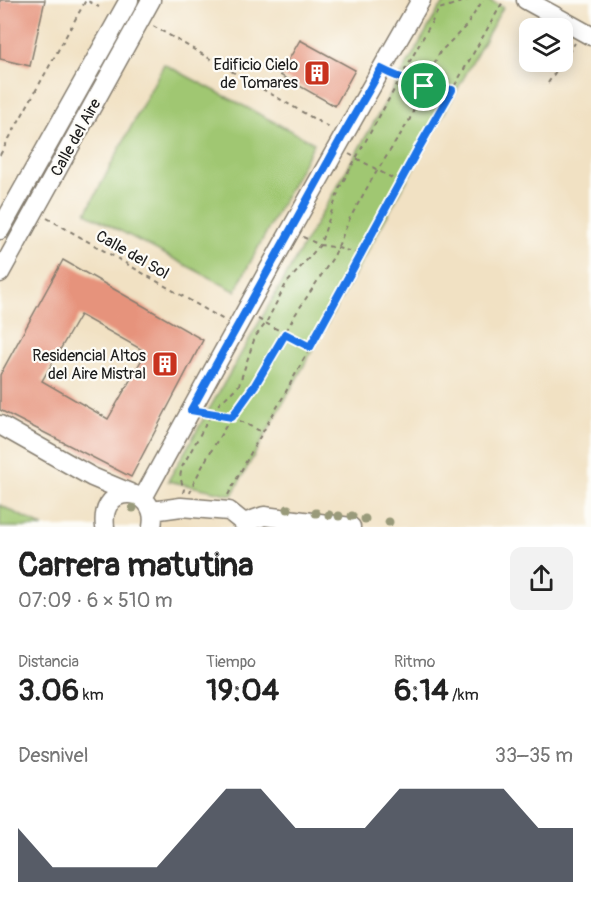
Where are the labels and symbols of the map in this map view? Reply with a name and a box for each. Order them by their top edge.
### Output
place label: Edificio Cielo de Tomares [214,55,298,93]
building icon: Edificio Cielo de Tomares [302,58,332,88]
pin [398,60,449,111]
street label: Calle del Aire [46,95,106,180]
street label: Calle del Sol [92,226,173,284]
place label: Residencial Altos del Aire Mistral [32,346,146,384]
building icon: Residencial Altos del Aire Mistral [150,349,180,379]

